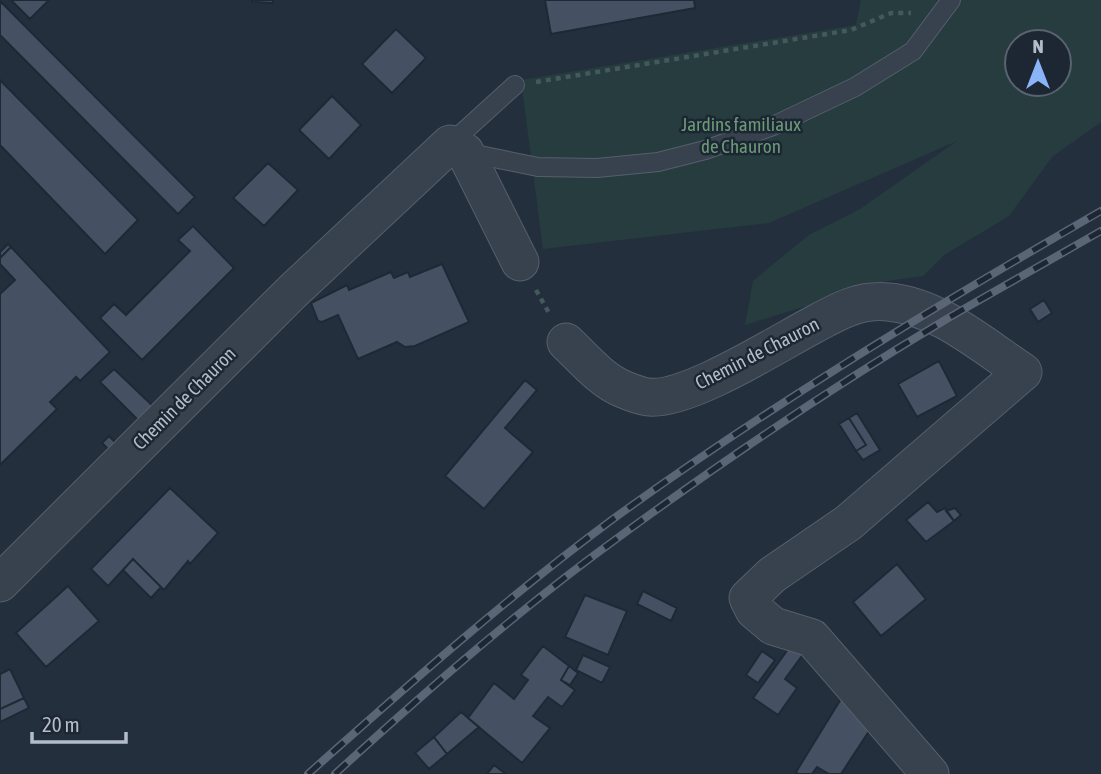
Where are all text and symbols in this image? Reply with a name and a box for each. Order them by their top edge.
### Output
north arrow [1003,28,1073,98]
text: N [1032,35,1044,57]
park label: Jardins familiaux de Chauron [681,113,801,157]
street label: Chemin de Chauron [691,312,823,394]
street label: Chemin de Chauron [128,342,240,454]
scale bar [32,700,126,744]
text: 20 m [42,712,80,736]

